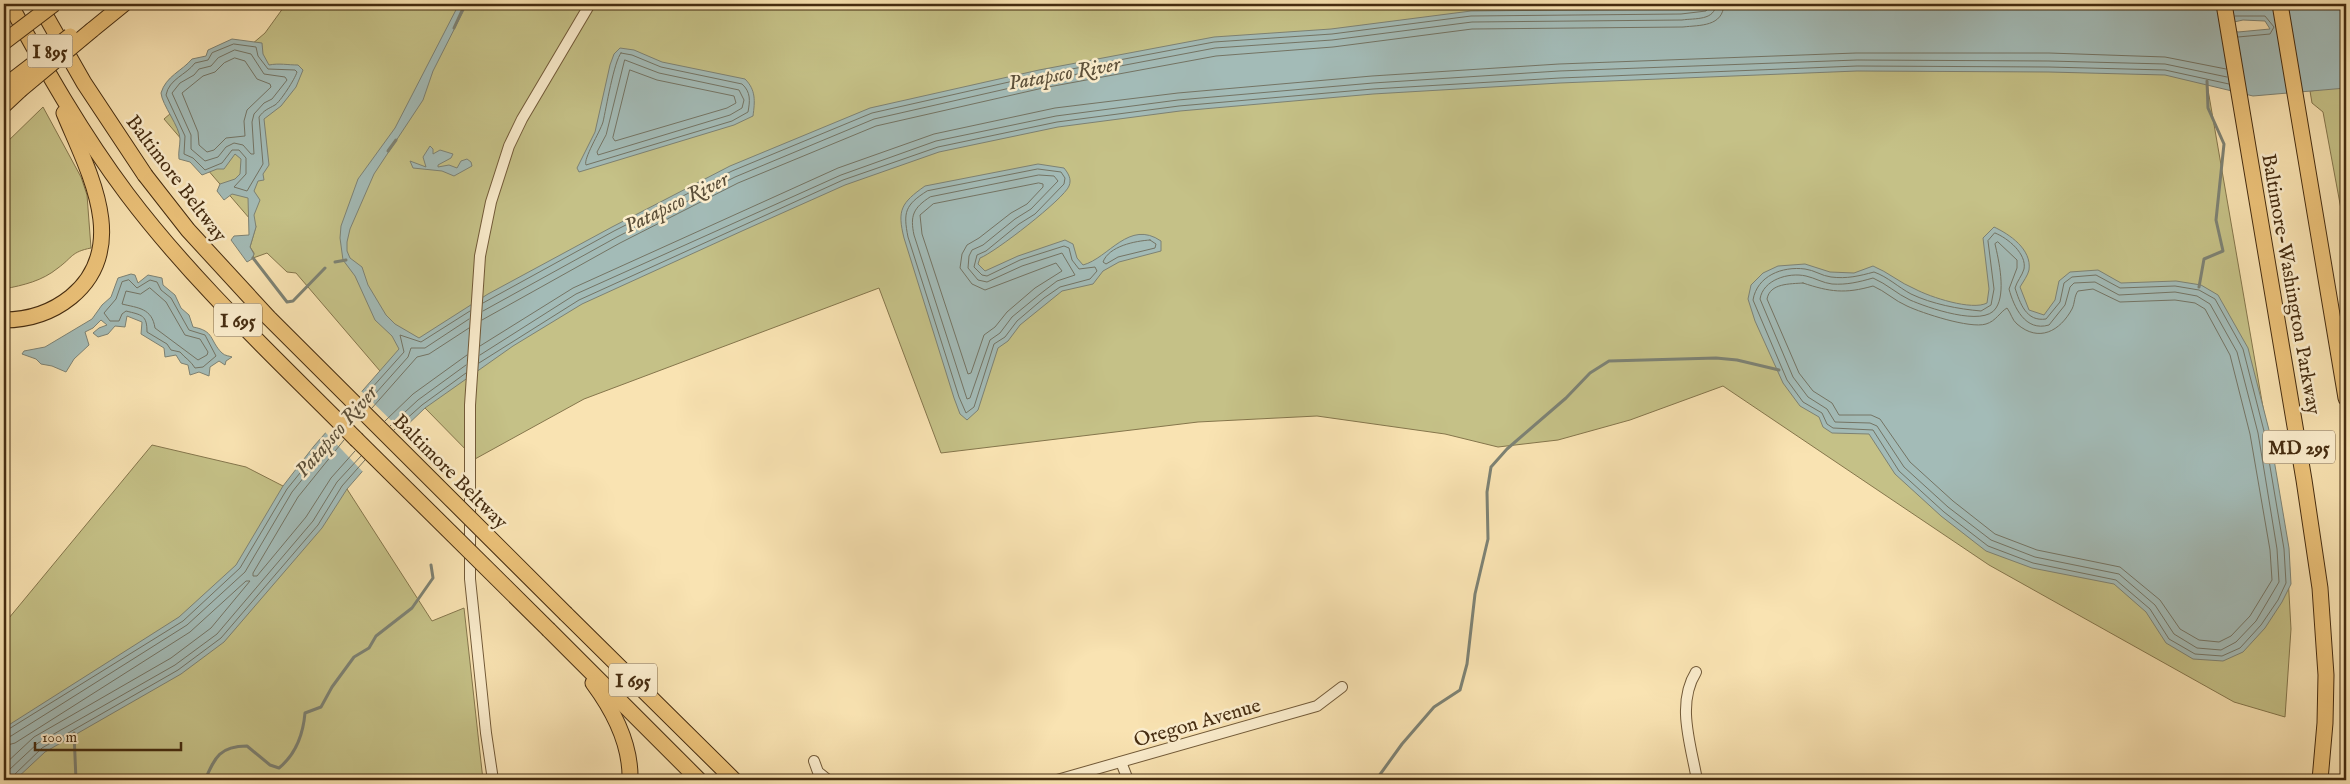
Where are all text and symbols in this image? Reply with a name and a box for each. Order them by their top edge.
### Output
road number: I 895 [28,34,72,68]
water label: Patapsco River [1006,51,1123,98]
street label: Baltimore Beltway [120,110,232,248]
street label: Baltimore-Washington Parkway [2255,152,2326,417]
water label: Patapsco River [620,166,734,240]
road number: I 695 [214,304,262,336]
water label: Patapsco River [290,380,385,484]
street label: Baltimore Beltway [387,409,513,535]
road number: MD 295 [2263,431,2335,464]
road number: I 695 [609,664,657,696]
street label: Oregon Avenue [1131,693,1264,753]
scale bar [35,719,181,751]
text: 100 m [42,728,78,747]

